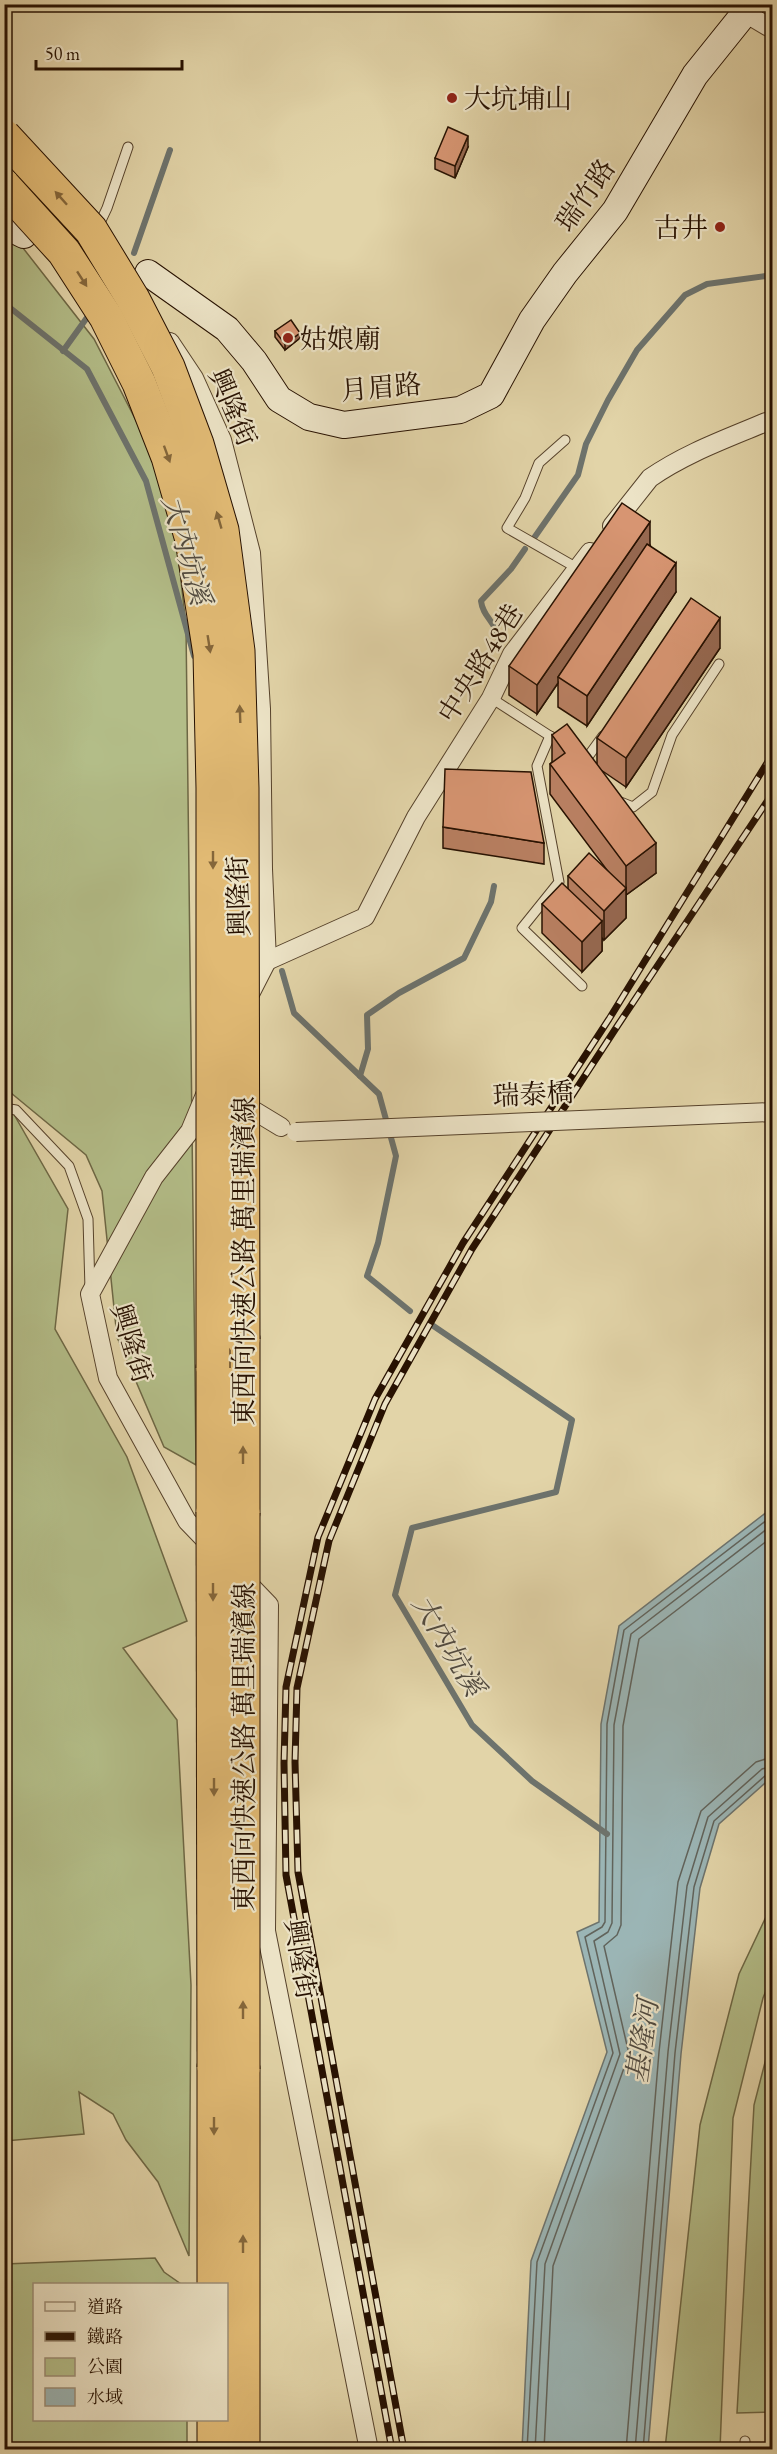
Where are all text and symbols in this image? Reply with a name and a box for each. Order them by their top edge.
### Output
scale bar [36,33,182,71]
text: 50 m [45,42,80,65]
place label: 大坑埔山 [464,81,572,116]
marker: 大坑埔山 [445,91,459,105]
street label: 瑞竹路 [547,152,623,238]
one-way arrow [55,191,68,206]
place label: 古井 [654,210,708,245]
marker: 古井 [713,220,727,234]
one-way arrow [76,271,87,287]
place label: 姑娘廟 [300,321,381,356]
marker: 姑娘廟 [281,331,295,345]
street label: 興隆街 [201,363,265,451]
street label: 月眉路 [339,366,423,408]
one-way arrow [162,445,172,463]
water label: 大內坑溪 [154,491,221,612]
one-way arrow [214,511,224,529]
street label: 中央路48巷 [430,597,530,729]
one-way arrow [204,635,213,654]
one-way arrow [235,704,245,723]
one-way arrow [208,850,218,869]
street label: 興隆街 [219,855,257,937]
street label: 瑞泰橋 [492,1074,574,1114]
street label: 東西向快速公路 萬里瑞濱線 [226,1096,261,1426]
street label: 興隆街 [103,1299,161,1387]
one-way arrow [238,1445,248,1464]
one-way arrow [208,1582,218,1601]
street label: 東西向快速公路 萬里瑞濱線 [226,1582,261,1912]
water label: 大內坑溪 [405,1588,495,1705]
one-way arrow [209,1777,219,1796]
street label: 興隆街 [277,1916,325,2002]
water label: 基隆河 [618,1992,666,2085]
one-way arrow [238,2001,248,2020]
one-way arrow [209,2116,219,2135]
one-way arrow [238,2235,248,2254]
legend [33,2283,228,2421]
text: 道路 [87,2295,123,2318]
text: 鐵路 [87,2325,123,2348]
text: 公園 [87,2355,123,2378]
text: 水域 [87,2385,123,2408]

